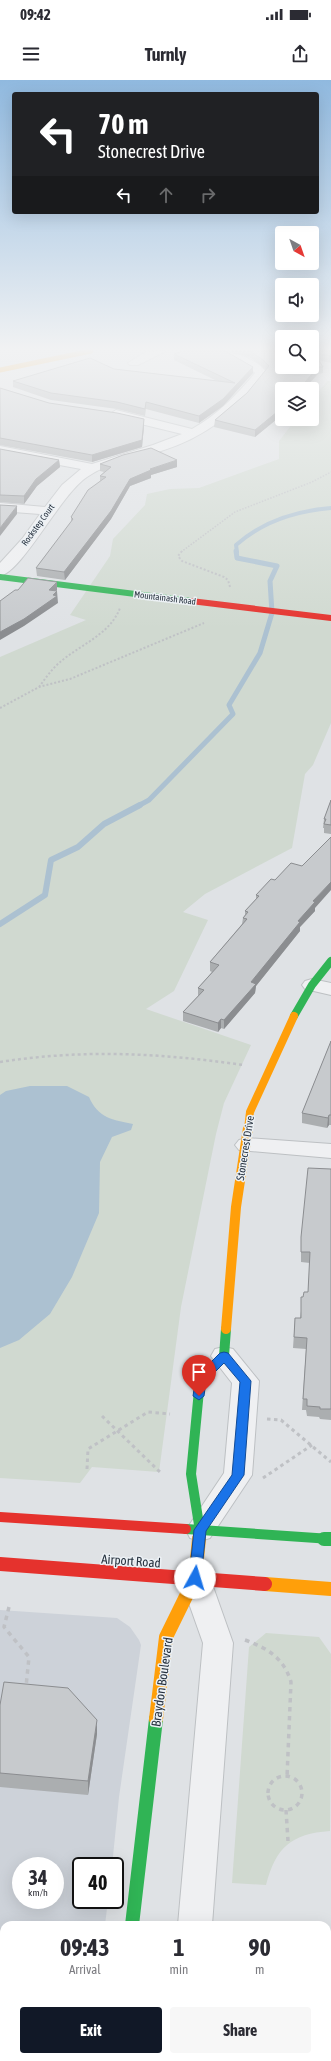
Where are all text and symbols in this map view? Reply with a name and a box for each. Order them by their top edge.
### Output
text: 09:42 [20,6,51,23]
icon: menu [20,43,42,65]
icon: share [289,43,311,65]
text: Turnly [145,44,186,65]
icon: left [32,108,84,160]
text: 70 m [98,108,148,140]
text: Stonecrest Drive [98,141,205,162]
icon: left [113,184,135,206]
icon: ahead [155,184,177,206]
icon: right [197,184,219,206]
north arrow [275,226,319,270]
map controls [275,226,319,426]
button: sound [275,278,319,322]
button: search [275,330,319,374]
button: layers [275,382,319,426]
street label: Rockstep Court [20,502,57,548]
street label: Mountainash Road [133,589,197,607]
street label: Stonecrest Drive [234,1115,256,1181]
pin [182,1355,216,1396]
icon: arrive [188,1361,210,1383]
street label: Airport Road [101,1551,161,1571]
position arrow [174,1557,216,1599]
street label: Braydon Boulevard [148,1636,176,1728]
speed limit sign: 40 [72,1857,124,1909]
text: 34 [29,1866,47,1889]
text: km/h [28,1887,48,1898]
text: 09:43 [60,1934,110,1961]
text: 1 [173,1934,185,1961]
text: 90 [248,1934,271,1961]
text: Arrival [69,1962,101,1977]
text: min [170,1962,188,1977]
text: m [255,1962,264,1977]
button: Exit [20,2007,162,2053]
button: Share [170,2007,311,2053]

